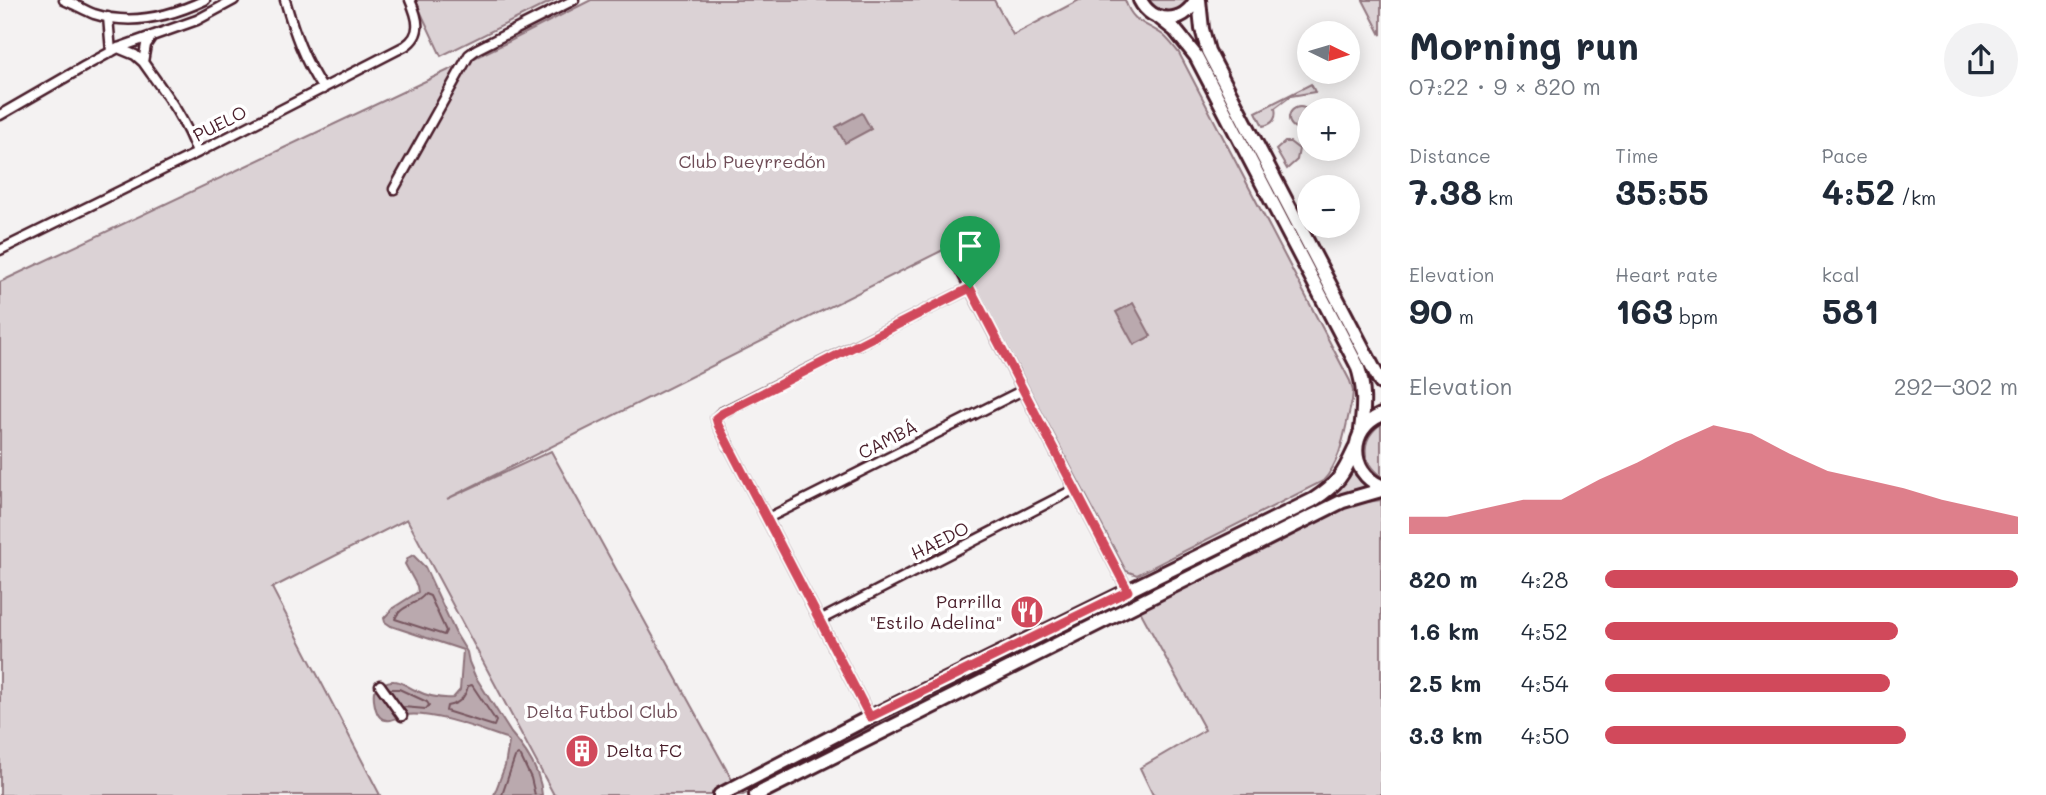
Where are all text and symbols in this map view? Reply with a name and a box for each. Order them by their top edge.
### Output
text: Morning run [1409,20,1639,70]
north arrow [1297,21,1360,84]
map controls [1297,21,1360,238]
button: share [1944,23,2018,97]
text: 07:22 · 9 × 820 m [1409,71,1601,101]
button: + [1297,98,1360,161]
street label: PUELO [189,99,250,147]
text: Distance [1409,143,1491,168]
text: Time [1615,143,1659,168]
text: Pace [1822,143,1868,168]
park label: Club Pueyrredón [678,149,826,173]
text: 7.38 [1409,168,1482,214]
text: 35:55 [1615,168,1709,214]
text: 4:52 [1822,168,1895,214]
button: − [1297,175,1360,238]
text: km [1482,185,1513,210]
text: /km [1895,185,1936,210]
pin [940,216,1000,288]
icon: arrive [951,227,989,265]
text: Elevation [1409,262,1494,287]
text: Heart rate [1615,262,1718,287]
text: kcal [1822,262,1860,287]
text: 90 [1409,287,1453,333]
text: 163 [1615,287,1673,333]
text: 581 [1822,287,1879,333]
text: m [1453,304,1474,329]
text: bpm [1673,304,1718,329]
text: Elevation [1409,371,1512,401]
text: 292–302 m [1894,371,2018,401]
street label: CAMBÁ [854,414,921,464]
street label: HAEDO [906,515,973,565]
text: 820 m [1409,564,1477,594]
text: 4:28 [1521,564,1568,594]
place label: Parrilla "Estilo Adelina" [870,589,1002,634]
restaurant icon: Parrilla "Estilo Adelina" [1008,593,1046,631]
text: 1.6 km [1409,616,1479,646]
text: 4:52 [1521,616,1568,646]
text: 2.5 km [1409,668,1481,698]
text: 4:54 [1521,668,1569,698]
park label: Delta Futbol Club [526,699,678,723]
text: 3.3 km [1409,720,1483,750]
text: 4:50 [1521,720,1569,750]
building icon: Delta FC [563,732,601,770]
place label: Delta FC [606,738,682,762]

